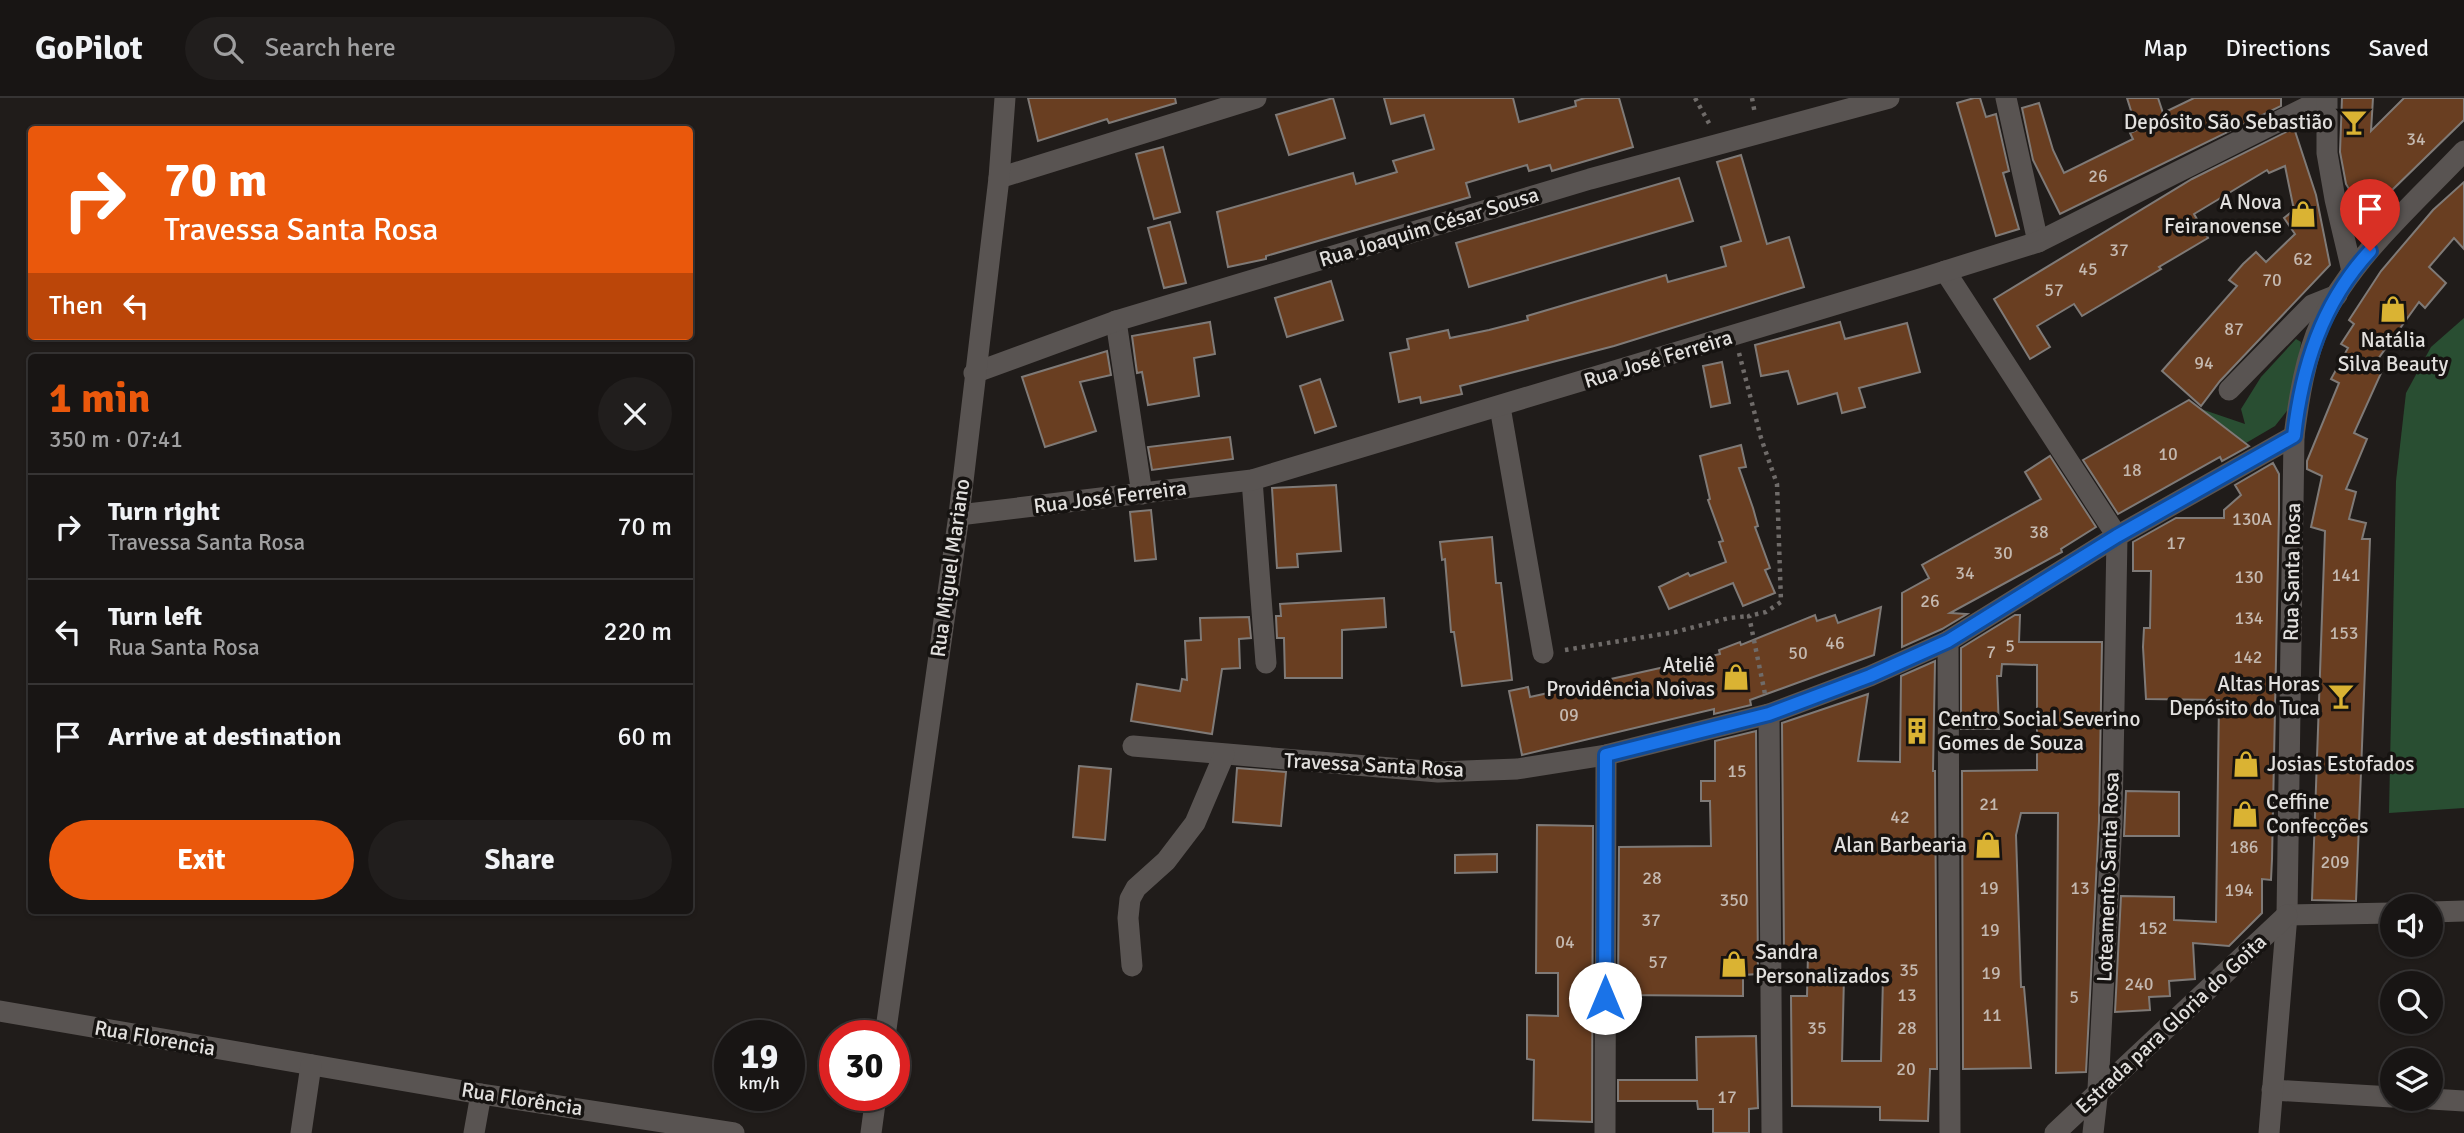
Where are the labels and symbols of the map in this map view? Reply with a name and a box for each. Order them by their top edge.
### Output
bar icon: Depósito São Sebastião [2339,107,2369,137]
place label: Depósito São Sebastião [2124,109,2333,135]
house number: 34 [2406,128,2426,150]
house number: 26 [2088,165,2108,187]
pin [2340,179,2400,251]
street label: Rua Joaquim César Sousa [1316,181,1542,273]
place label: A Nova Feiranovense [2164,189,2282,239]
shop icon: A Nova Feiranovense [2288,199,2318,229]
house number: 37 [2109,239,2129,261]
house number: 62 [2293,248,2313,270]
house number: 45 [2078,258,2098,280]
house number: 70 [2262,269,2282,291]
house number: 57 [2044,279,2064,301]
shop icon: Natália Silva Beauty [2378,294,2408,324]
house number: 87 [2224,318,2244,340]
street label: Rua José Ferreira [1581,324,1735,394]
place label: Natália Silva Beauty [2338,327,2449,377]
house number: 94 [2194,352,2214,374]
house number: 10 [2158,443,2178,465]
house number: 18 [2122,459,2142,481]
street label: Rua José Ferreira [1032,475,1188,519]
street label: Rua Miguel Mariano [925,477,975,659]
street label: Rua Santa Rosa [2278,503,2306,641]
house number: 130A [2232,508,2272,530]
house number: 38 [2029,521,2049,543]
house number: 17 [2166,532,2186,554]
house number: 30 [1993,542,2013,564]
house number: 34 [1955,562,1975,584]
house number: 141 [2331,564,2361,586]
house number: 130 [2234,566,2264,588]
house number: 26 [1920,590,1940,612]
house number: 134 [2234,607,2264,629]
house number: 153 [2329,622,2359,644]
house number: 46 [1825,632,1845,654]
house number: 5 [2005,635,2015,657]
house number: 7 [1986,641,1996,663]
house number: 50 [1788,642,1808,664]
house number: 142 [2233,646,2263,668]
place label: Ateliê Providência Noivas [1546,652,1715,702]
shop icon: Ateliê Providência Noivas [1721,662,1751,692]
place label: Altas Horas Depósito do Tuca [2169,671,2320,721]
bar icon: Altas Horas Depósito do Tuca [2326,681,2356,711]
house number: 09 [1559,704,1579,726]
place label: Centro Social Severino Gomes de Souza [1938,706,2140,756]
building icon: Centro Social Severino Gomes de Souza [1902,716,1932,746]
street label: Travessa Santa Rosa [1283,747,1465,783]
shop icon: Josias Estofados [2231,749,2261,779]
place label: Josias Estofados [2267,751,2415,777]
house number: 15 [1727,760,1747,782]
street label: Loteamento Santa Rosa [2091,771,2125,983]
place label: Ceffine Confecções [2266,789,2368,839]
house number: 21 [1979,793,1999,815]
shop icon: Ceffine Confecções [2230,799,2260,829]
house number: 42 [1890,806,1910,828]
shop icon: Alan Barbearia [1973,830,2003,860]
place label: Alan Barbearia [1834,832,1967,858]
house number: 186 [2229,836,2259,858]
house number: 209 [2320,851,2350,873]
house number: 28 [1642,867,1662,889]
house number: 19 [1979,877,1999,899]
house number: 13 [2070,877,2090,899]
house number: 194 [2224,879,2254,901]
house number: 350 [1719,889,1749,911]
house number: 37 [1641,909,1661,931]
house number: 152 [2138,917,2168,939]
house number: 19 [1980,919,2000,941]
street label: Estrada para Gloria do Goita [2070,929,2272,1119]
house number: 04 [1555,931,1575,953]
place label: Sandra Personalizados [1755,939,1890,989]
shop icon: Sandra Personalizados [1719,949,1749,979]
house number: 57 [1648,951,1668,973]
house number: 35 [1899,959,1919,981]
position arrow [1568,961,1642,1035]
house number: 19 [1981,962,2001,984]
house number: 240 [2124,973,2154,995]
house number: 13 [1897,984,1917,1006]
house number: 5 [2069,986,2079,1008]
house number: 11 [1982,1004,2002,1026]
street label: Rua Florencia [92,1015,218,1061]
house number: 35 [1807,1017,1827,1039]
house number: 28 [1897,1017,1917,1039]
speed limit sign: 30 [819,1020,910,1111]
house number: 20 [1896,1058,1916,1080]
street label: Rua Florência [459,1077,585,1121]
house number: 17 [1717,1086,1737,1108]

